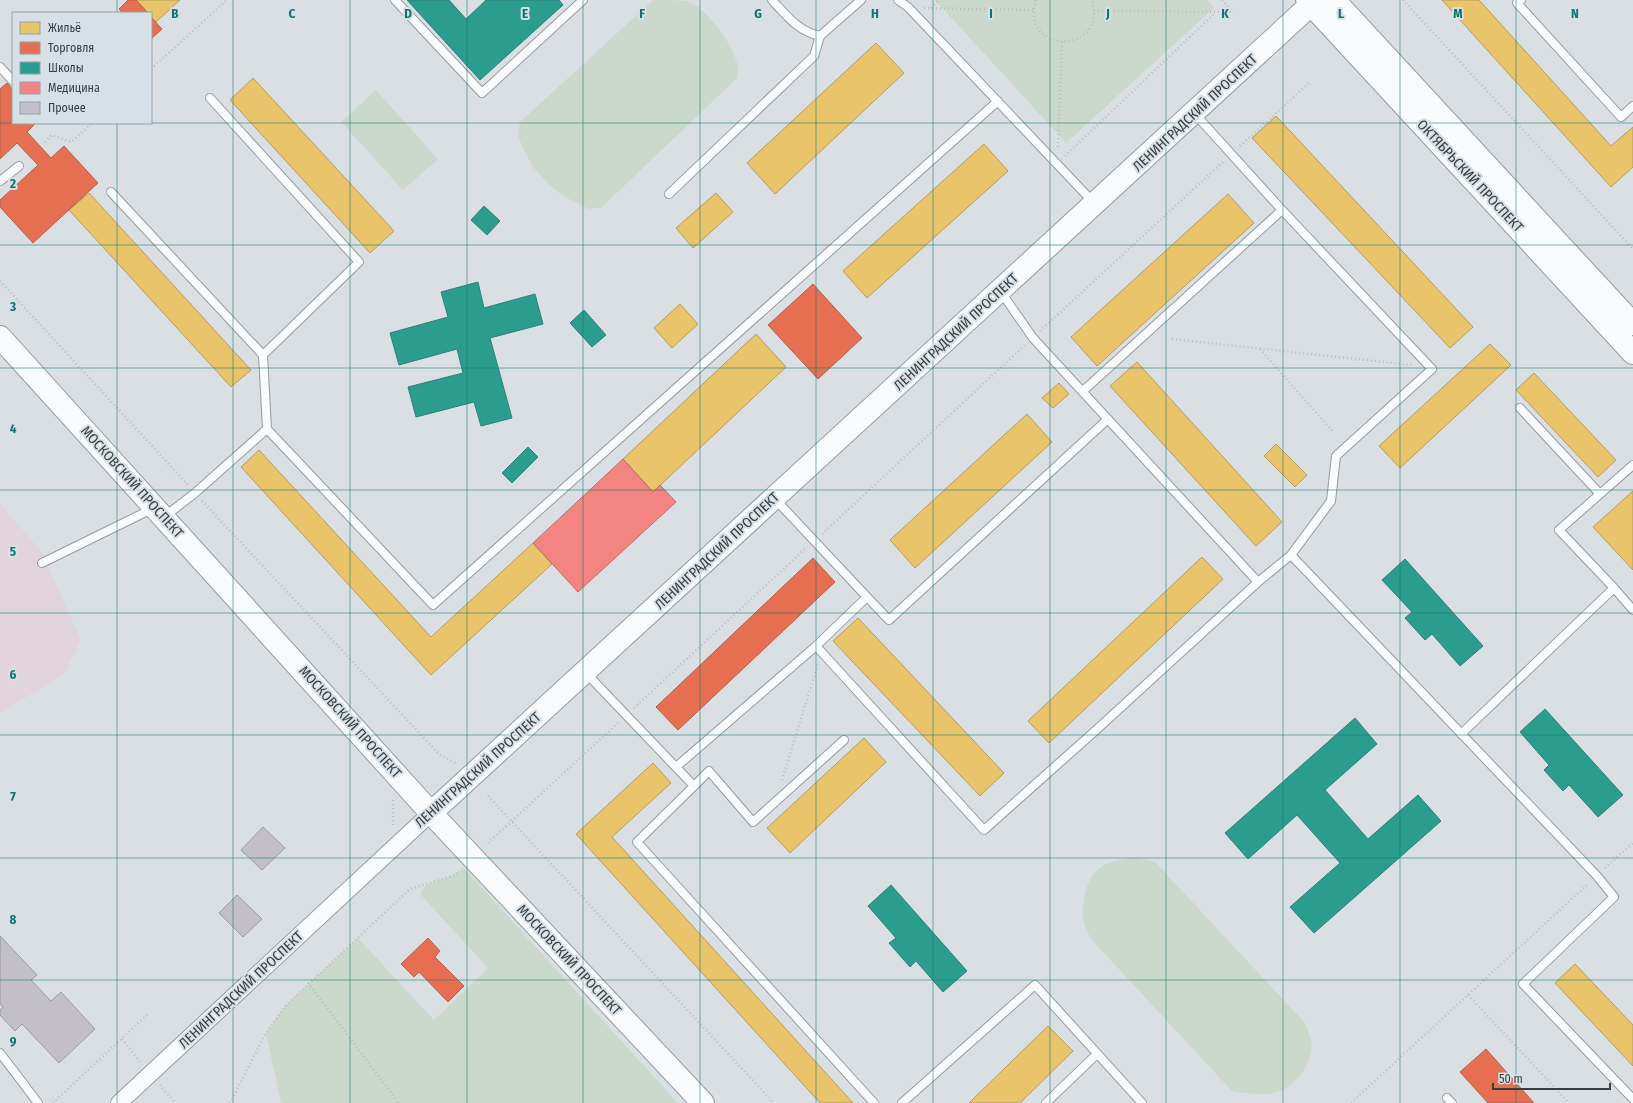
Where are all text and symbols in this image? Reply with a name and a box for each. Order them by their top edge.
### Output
text: B [171,6,179,21]
text: C [289,6,296,21]
text: D [404,6,412,21]
text: E [522,6,528,21]
text: F [639,6,645,21]
text: G [754,6,762,21]
text: H [871,6,879,21]
text: I [989,6,993,21]
text: J [1105,6,1110,21]
text: K [1221,6,1229,21]
text: L [1338,6,1344,21]
text: M [1453,6,1463,21]
text: N [1571,6,1579,21]
legend [12,12,152,124]
text: Жильё [48,21,81,35]
text: Торговля [48,41,94,55]
street label: ЛЕНИНГРАДСКИЙ ПРОСПЕКТ [1129,51,1261,175]
text: Школы [48,61,84,75]
text: Медицина [48,81,100,95]
text: Прочее [48,101,86,115]
street label: ОКТЯБРЬСКИЙ ПРОСПЕКТ [1413,116,1527,236]
text: 2 [9,176,16,191]
street label: ЛЕНИНГРАДСКИЙ ПРОСПЕКТ [890,270,1022,394]
text: 3 [9,299,16,314]
text: 4 [10,421,17,436]
street label: МОСКОВСКИЙ ПРОСПЕКТ [77,422,187,542]
street label: ЛЕНИНГРАДСКИЙ ПРОСПЕКТ [651,489,783,613]
text: 5 [10,544,16,559]
street label: МОСКОВСКИЙ ПРОСПЕКТ [295,662,405,782]
text: 6 [10,667,17,682]
street label: ЛЕНИНГРАДСКИЙ ПРОСПЕКТ [411,709,545,831]
text: 7 [10,789,16,804]
street label: МОСКОВСКИЙ ПРОСПЕКТ [513,901,625,1019]
text: 8 [10,912,17,927]
street label: ЛЕНИНГРАДСКИЙ ПРОСПЕКТ [175,928,307,1052]
text: 9 [10,1034,17,1049]
scale bar [1493,1065,1610,1091]
text: 50 m [1499,1072,1523,1086]

